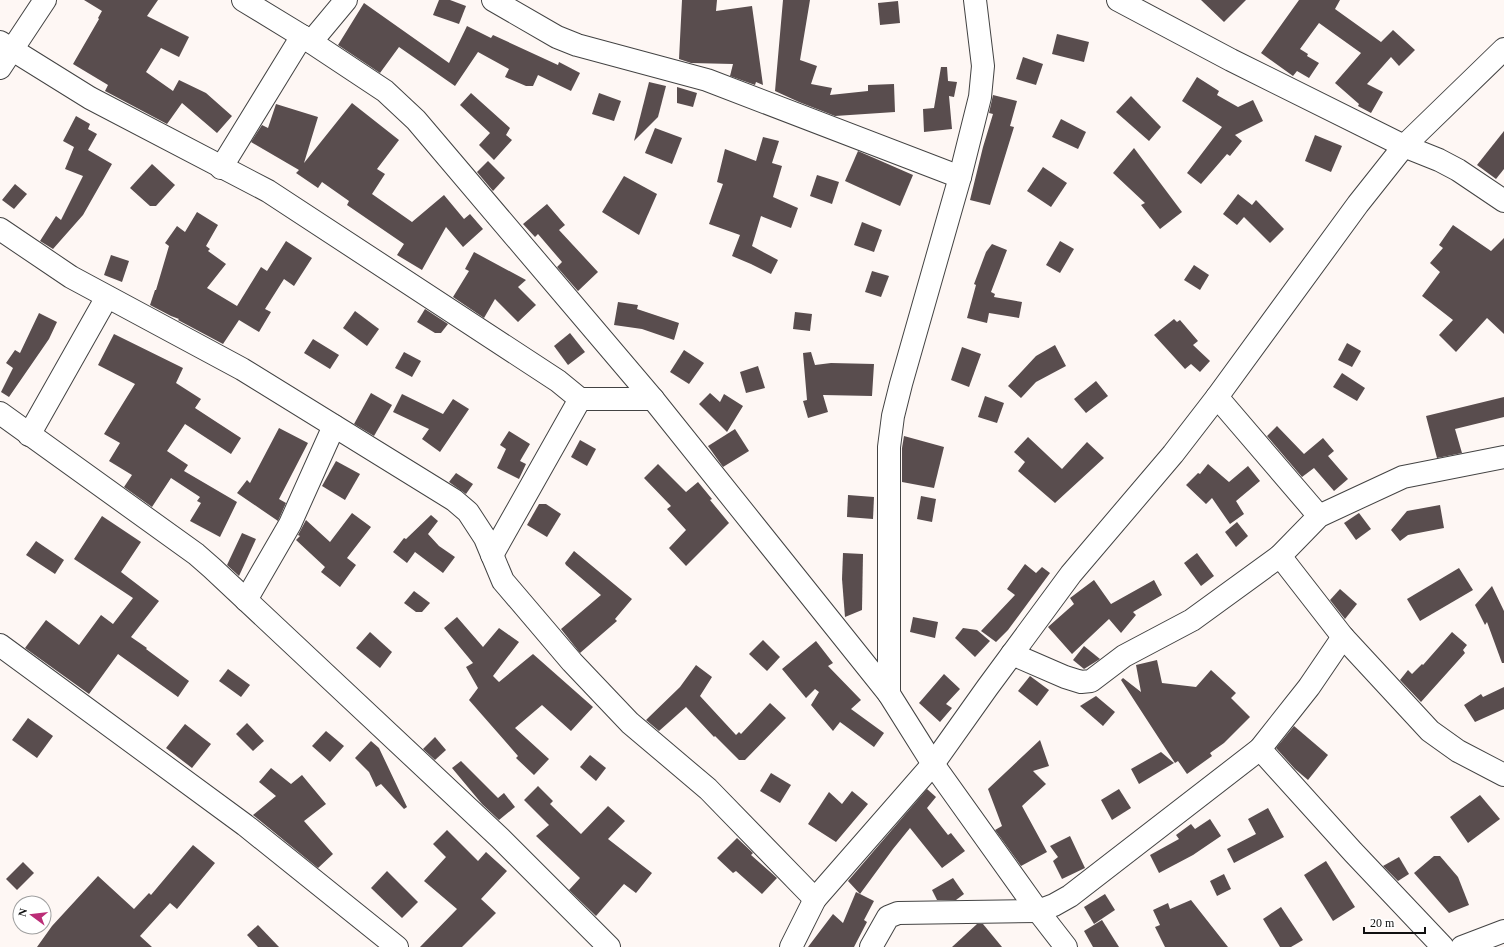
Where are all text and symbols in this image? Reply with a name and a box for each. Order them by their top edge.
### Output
north arrow [12,895,52,935]
text: N [16,907,29,918]
scale bar [1364,909,1425,935]
text: 20 m [1370,916,1395,930]

